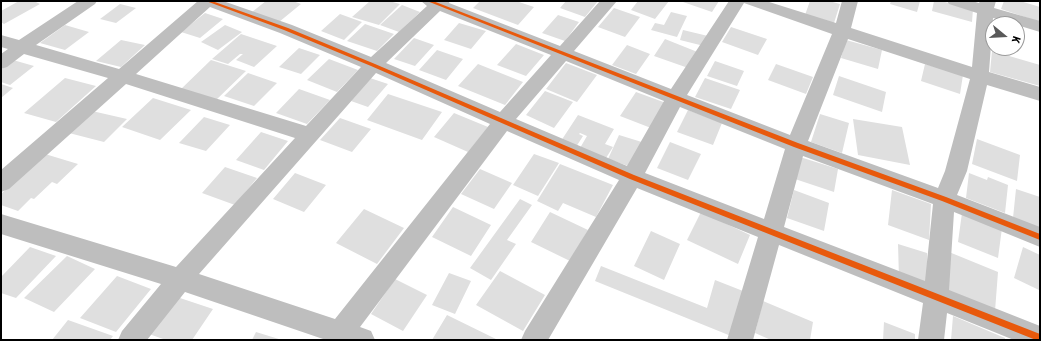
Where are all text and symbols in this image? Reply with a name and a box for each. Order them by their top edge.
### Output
north arrow [985,16,1025,56]
text: K [1009,35,1023,44]

